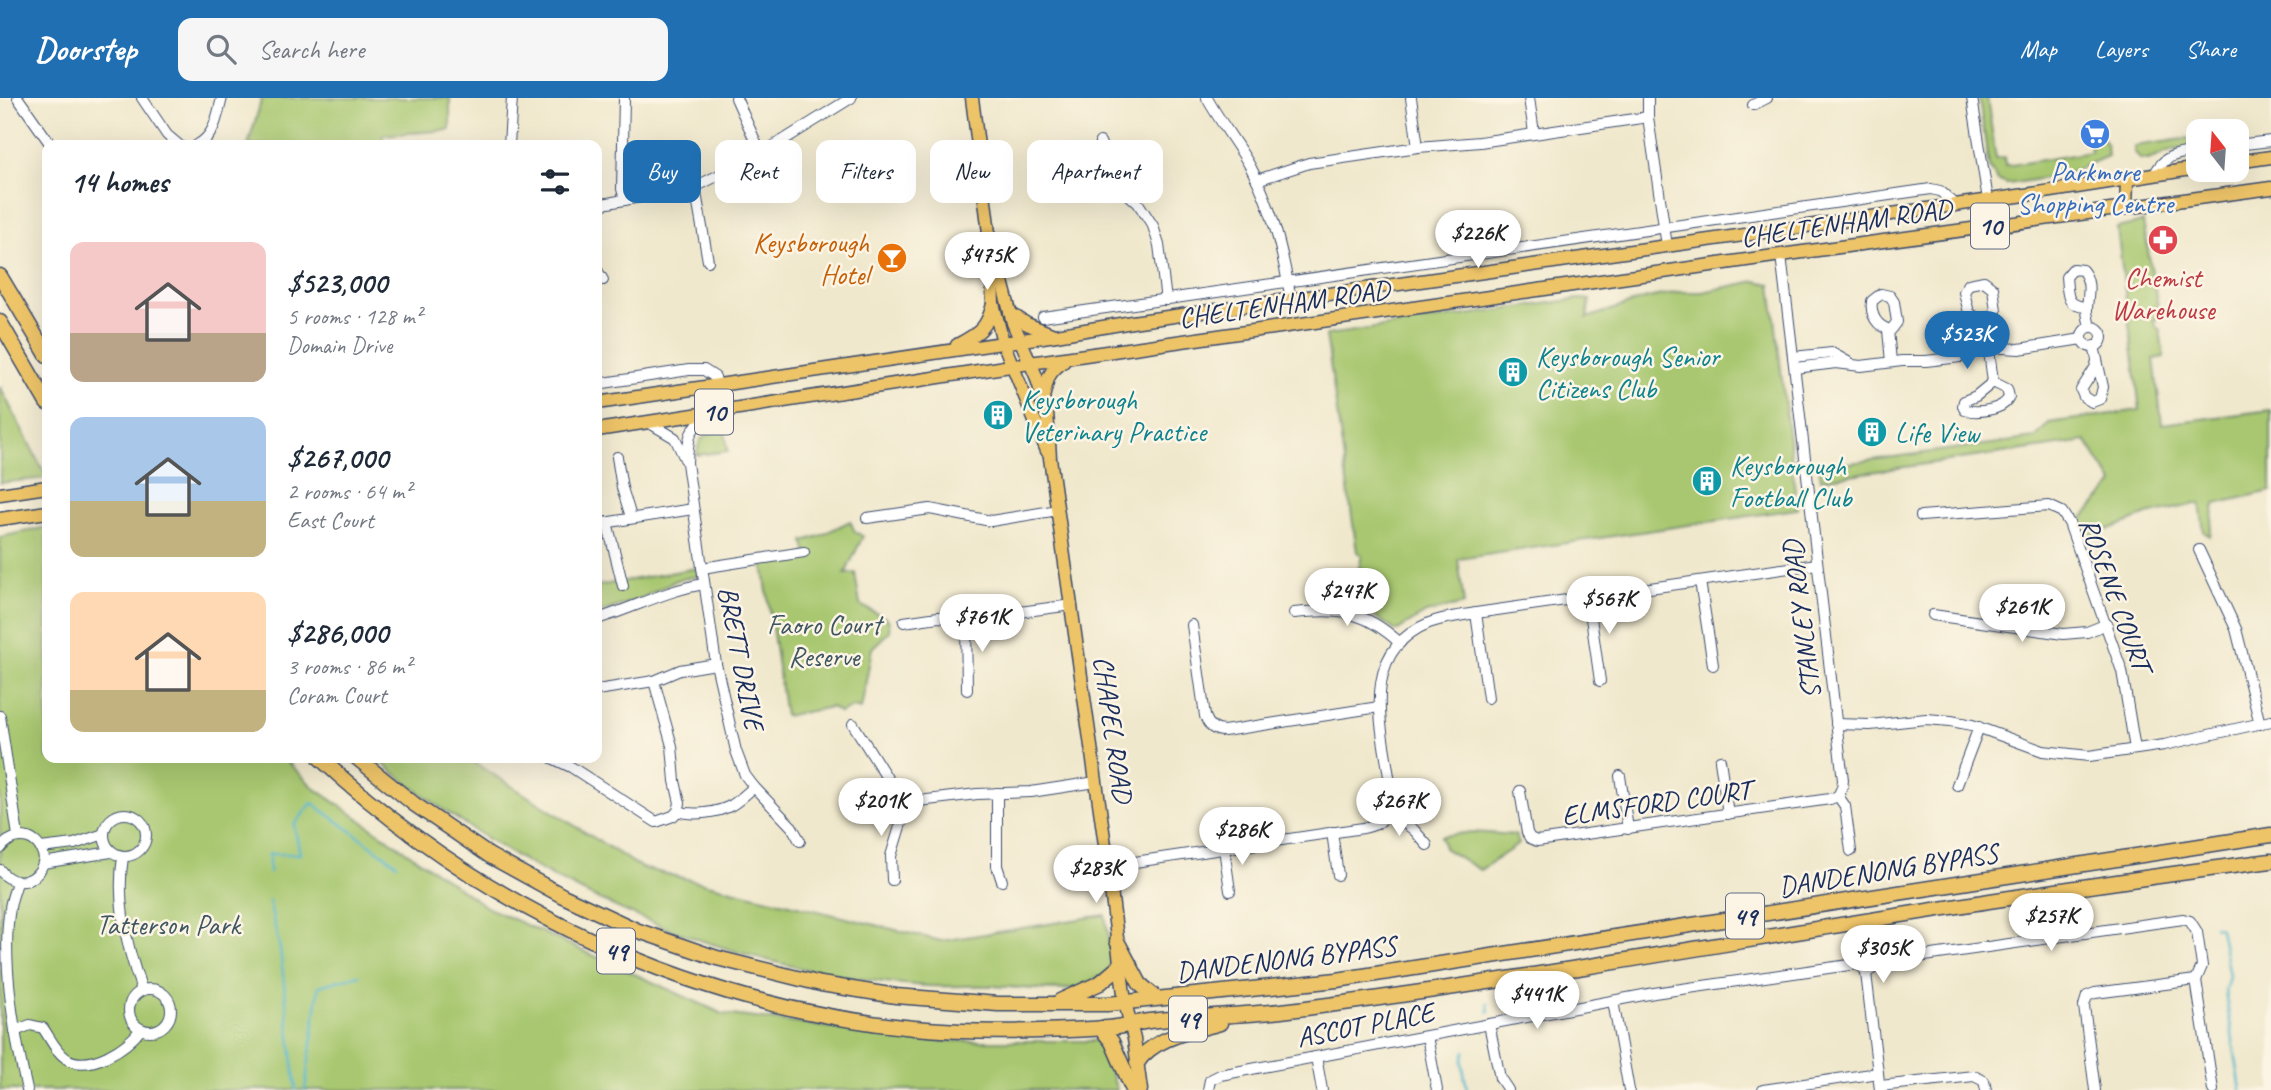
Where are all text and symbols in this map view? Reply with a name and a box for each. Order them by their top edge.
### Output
search box [178,18,668,81]
text: Doorstep [35,28,136,70]
icon: search [202,30,240,68]
text: Search here [258,33,364,66]
text: Map [2020,34,2057,64]
text: Layers [2095,34,2148,64]
text: Share [2186,34,2236,64]
supermarket icon: Parkmore Shopping Centre [2078,117,2112,151]
north arrow [2186,119,2249,182]
map controls [2186,119,2249,182]
chip: Buy [623,140,701,203]
chip: Rent [715,140,802,203]
chip: Filters [816,140,916,203]
chip: New [930,140,1013,203]
chip: Apartment [1027,140,1163,203]
place label: Parkmore Shopping Centre [2017,154,2175,221]
text: 14 homes [70,163,168,201]
icon: filters [536,163,574,201]
street label: CHELTENHAM ROAD [1738,190,1956,255]
road number: 10 [1971,203,2009,248]
pin: $226K [1429,211,1527,270]
text: $226K [1451,218,1505,247]
pharmacy icon: Chemist Warehouse [2146,223,2180,257]
place label: Keysborough Hotel [753,225,874,292]
pin: $475K [938,232,1036,292]
text: $475K [961,240,1013,269]
bar icon: Keysborough Hotel [875,241,909,275]
place label: Chemist Warehouse [2111,260,2216,327]
text: $523,000 [287,264,387,302]
icon: home [126,270,210,354]
street label: CHELTENHAM ROAD [1176,271,1394,336]
text: 5 rooms · 128 m² [287,302,422,331]
pin: $523K [1918,312,2016,371]
text: $523K [1941,319,1993,348]
text: Domain Drive [287,331,392,360]
place label: Keysborough Senior Citizens Club [1536,339,1721,406]
building icon: Keysborough Senior Citizens Club [1496,355,1530,389]
place label: Keysborough Veterinary Practice [1021,382,1208,449]
road number: 10 [695,390,733,434]
building icon: Keysborough Veterinary Practice [981,398,1015,432]
building icon: Life View [1855,415,1889,449]
place label: Life View [1895,415,1982,450]
text: $267,000 [287,439,388,477]
icon: home [126,445,210,529]
place label: Keysborough Football Club [1730,448,1853,515]
building icon: Keysborough Football Club [1690,464,1724,498]
text: 2 rooms · 64 m² [287,477,411,506]
text: East Court [287,506,374,535]
street label: ROSENE COURT [2072,513,2162,682]
street label: STANLEY ROAD [1774,536,1829,701]
pin: $247K [1298,568,1396,628]
text: $247K [1321,576,1374,605]
pin: $567K [1560,576,1658,636]
street label: BRETT DRIVE [710,583,773,736]
text: $567K [1582,584,1636,613]
pin: $261K [1973,584,2071,644]
text: $261K [1995,592,2049,621]
pin: $761K [933,594,1031,654]
text: $761K [955,602,1009,631]
park label: Faoro Court Reserve [767,607,885,674]
text: $286,000 [287,614,388,652]
icon: home [126,620,210,704]
text: 3 rooms · 86 m² [287,652,411,681]
street label: CHAPEL ROAD [1086,654,1141,807]
text: Coram Court [287,681,387,710]
street label: ELMSFORD COURT [1559,771,1760,833]
pin: $201K [832,778,930,838]
pin: $267K [1350,778,1448,838]
text: $201K [854,786,908,815]
text: $267K [1372,786,1426,815]
pin: $286K [1193,808,1291,867]
text: $286K [1215,815,1269,844]
street label: DANDENONG BYPASS [1776,834,2004,904]
pin: $283K [1047,846,1145,905]
text: $283K [1069,853,1123,882]
road number: 49 [1726,894,1764,938]
pin: $257K [2002,894,2100,953]
text: $257K [2025,901,2077,930]
park label: Tatterson Park [96,907,243,942]
pin: $305K [1834,926,1932,985]
street label: DANDENONG BYPASS [1174,927,1401,989]
road number: 49 [597,929,635,974]
text: $305K [1857,933,1909,962]
pin: $441K [1488,972,1586,1031]
text: $441K [1510,979,1564,1008]
street label: ASCOT PLACE [1294,993,1440,1055]
road number: 49 [1169,996,1207,1042]

